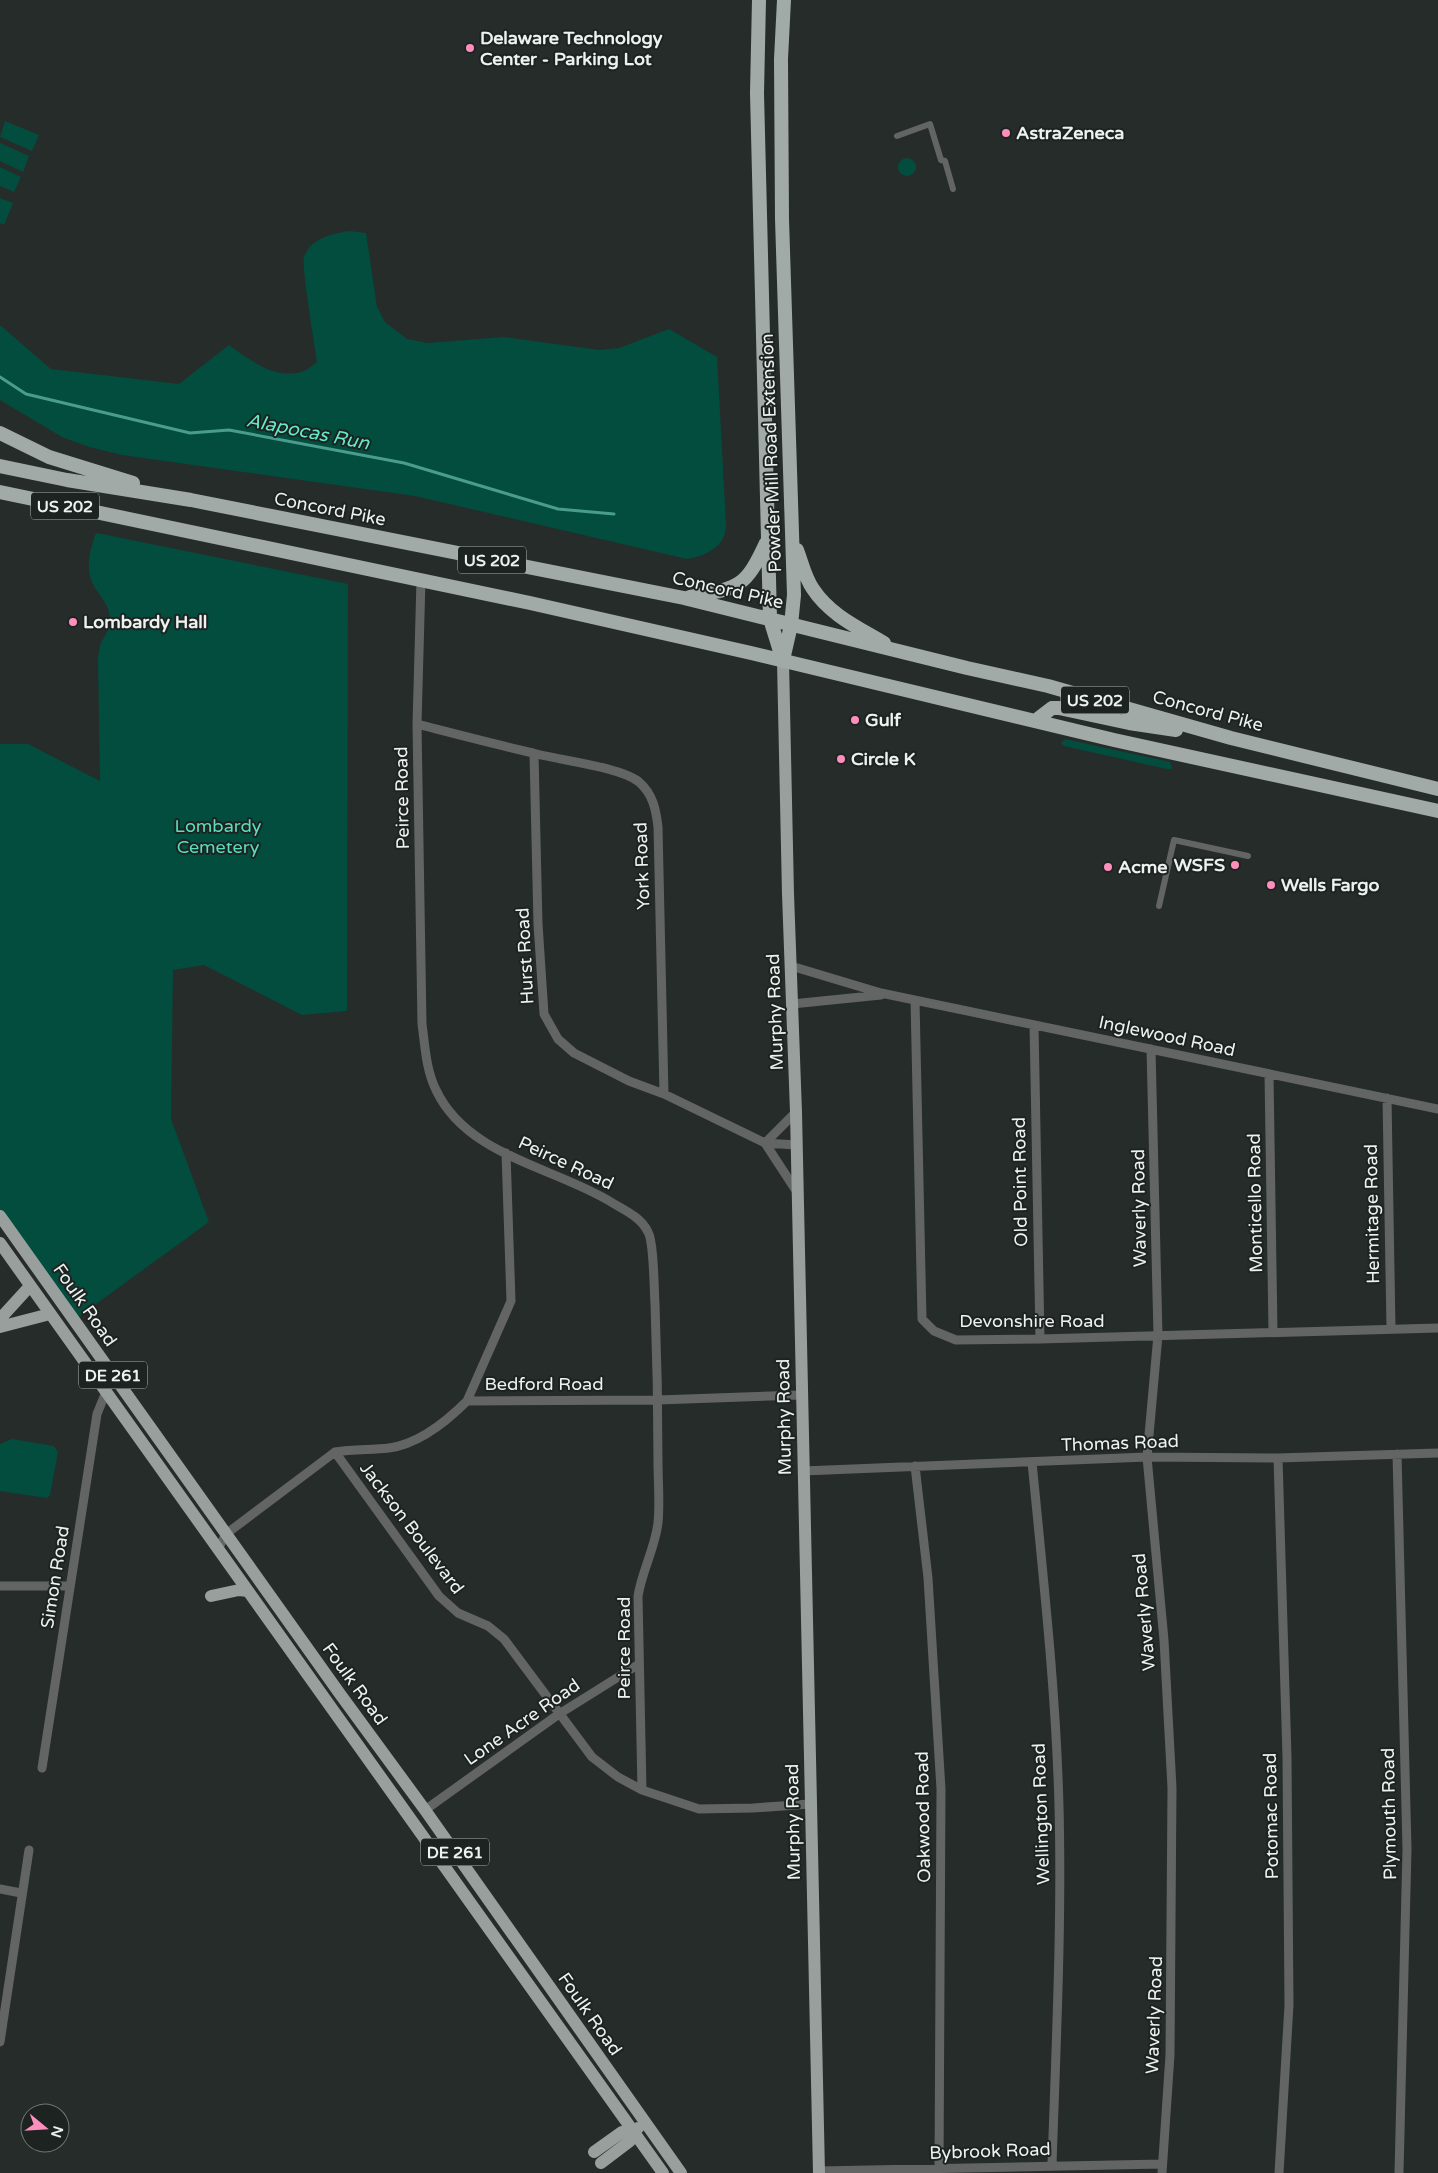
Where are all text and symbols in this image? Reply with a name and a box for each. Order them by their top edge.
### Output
place label: Delaware Technology Center - Parking Lot [480,27,663,70]
marker: Delaware Technology Center - Parking Lot [464,42,476,54]
place label: AstraZeneca [1016,122,1124,144]
marker: AstraZeneca [1000,127,1012,139]
street label: Powder Mill Road Extension [756,333,786,573]
water label: Alapocas Run [245,409,371,455]
street label: Concord Pike [272,487,388,531]
road number: US 202 [31,492,99,520]
road number: US 202 [458,546,526,574]
street label: Concord Pike [670,567,786,613]
place label: Lombardy Hall [83,611,207,633]
marker: Lombardy Hall [67,616,79,628]
road number: US 202 [1061,686,1129,714]
street label: Concord Pike [1150,686,1266,736]
place label: Gulf [865,709,902,731]
marker: Gulf [849,714,861,726]
street label: Peirce Road [390,746,414,850]
place label: Circle K [851,748,916,770]
marker: Circle K [835,753,847,765]
park label: Lombardy Cemetery [175,815,262,858]
street label: York Road [629,822,655,910]
place label: WSFS [1174,854,1225,876]
place label: Acme [1118,856,1168,878]
marker: WSFS [1229,859,1241,871]
marker: Acme [1102,861,1114,873]
place label: Wells Fargo [1281,874,1380,896]
marker: Wells Fargo [1265,879,1277,891]
street label: Hurst Road [511,907,539,1005]
street label: Murphy Road [762,953,788,1071]
street label: Inglewood Road [1097,1011,1237,1061]
street label: Old Point Road [1008,1117,1032,1247]
street label: Peirce Road [515,1131,617,1195]
street label: Monticello Road [1243,1133,1267,1273]
street label: Hermitage Road [1360,1144,1384,1284]
street label: Waverly Road [1127,1149,1151,1267]
street label: Foulk Road [48,1259,122,1351]
street label: Devonshire Road [959,1310,1105,1332]
street label: Murphy Road [772,1358,796,1476]
road number: DE 261 [79,1362,147,1388]
street label: Bedford Road [484,1373,604,1395]
street label: Thomas Road [1061,1430,1179,1456]
street label: Jackson Boulevard [355,1458,469,1598]
street label: Simon Road [36,1524,74,1630]
street label: Waverly Road [1128,1552,1160,1672]
street label: Peirce Road [613,1597,635,1699]
street label: Foulk Road [318,1639,392,1729]
street label: Lone Acre Road [460,1674,584,1770]
street label: Wellington Road [1028,1743,1054,1885]
street label: Plymouth Road [1377,1748,1401,1880]
street label: Oakwood Road [911,1751,935,1883]
street label: Potomac Road [1259,1753,1283,1879]
street label: Murphy Road [781,1763,805,1881]
road number: DE 261 [421,1838,489,1865]
street label: Waverly Road [1141,1956,1167,2074]
street label: Foulk Road [553,1968,627,2060]
north arrow [20,2103,70,2153]
text: N [47,2124,67,2140]
street label: Bybrook Road [929,2138,1051,2164]

